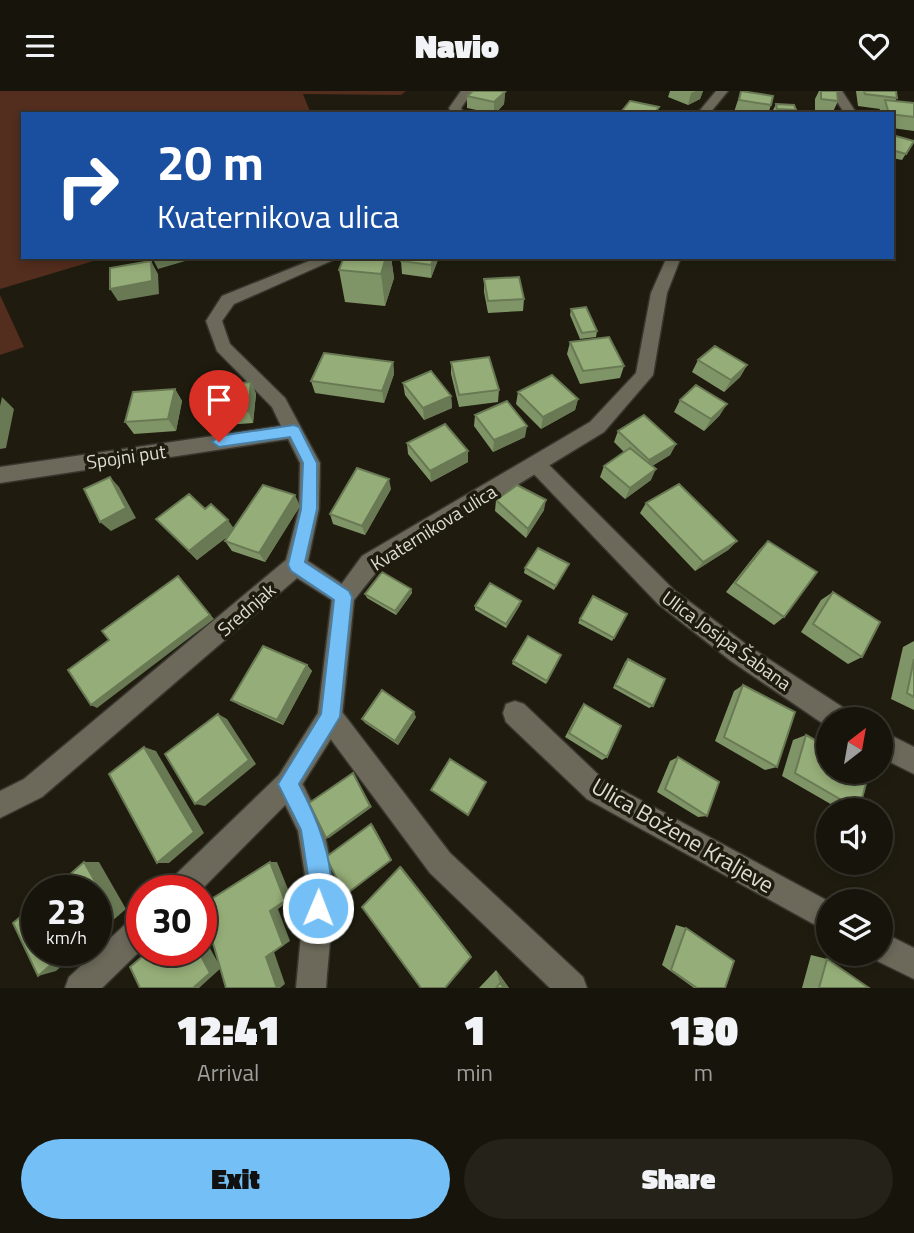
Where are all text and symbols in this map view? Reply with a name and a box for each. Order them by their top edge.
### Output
text: Navio [415,22,499,70]
icon: menu [21,27,59,65]
icon: heart [855,27,893,65]
text: 20 m [157,124,264,199]
icon: right [42,140,133,231]
text: Kvaternikova ulica [157,192,399,240]
pin [189,370,249,442]
icon: arrive [200,381,238,419]
street label: Spojni put [84,436,168,476]
street label: Kvaternikova ulica [364,476,502,577]
street label: Srednjak [210,575,282,643]
street label: Ulica Josipa Šabana [656,583,798,697]
north arrow [816,707,892,784]
map controls [816,707,893,966]
street label: Ulica Božene Kraljeve [585,768,781,902]
button: sound [816,798,893,875]
position arrow [281,871,355,945]
speed limit sign: 30 [126,875,217,966]
text: 23 [47,884,86,938]
button: layers [816,889,893,966]
text: km/h [46,924,87,951]
text: 12:41 [176,997,280,1061]
text: 1 [463,997,486,1061]
text: 130 [669,997,738,1061]
text: Arrival [197,1055,259,1090]
text: min [456,1055,493,1090]
text: m [694,1055,713,1090]
button: Exit [21,1139,450,1219]
button: Share [464,1139,893,1219]

